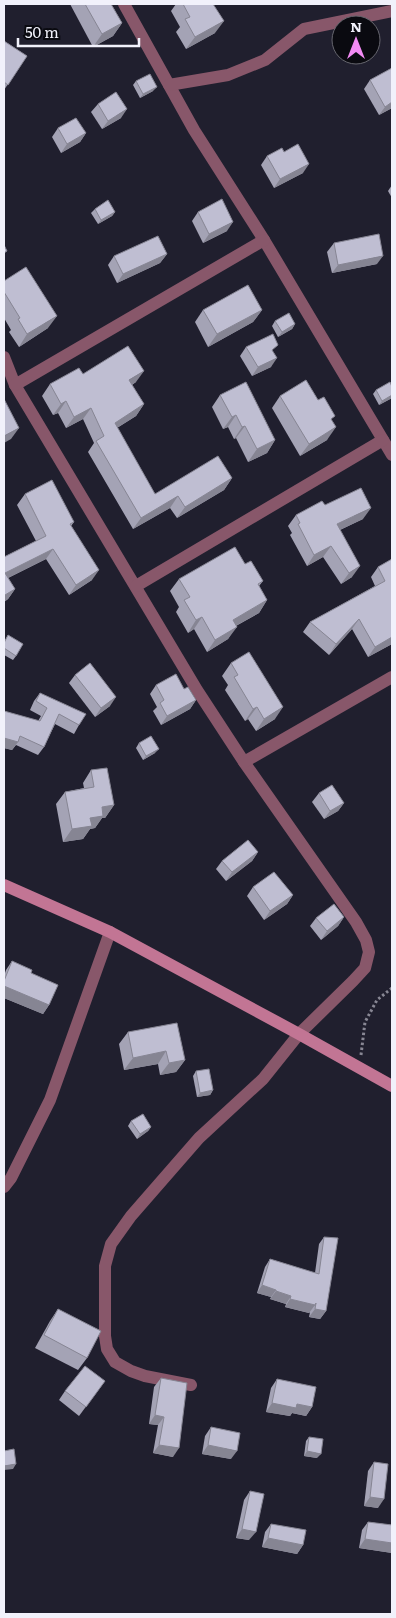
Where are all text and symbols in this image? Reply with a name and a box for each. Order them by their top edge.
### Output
scale bar [18,15,139,47]
north arrow [331,15,381,65]
text: N [350,16,362,36]
text: 50 m [25,20,59,43]

